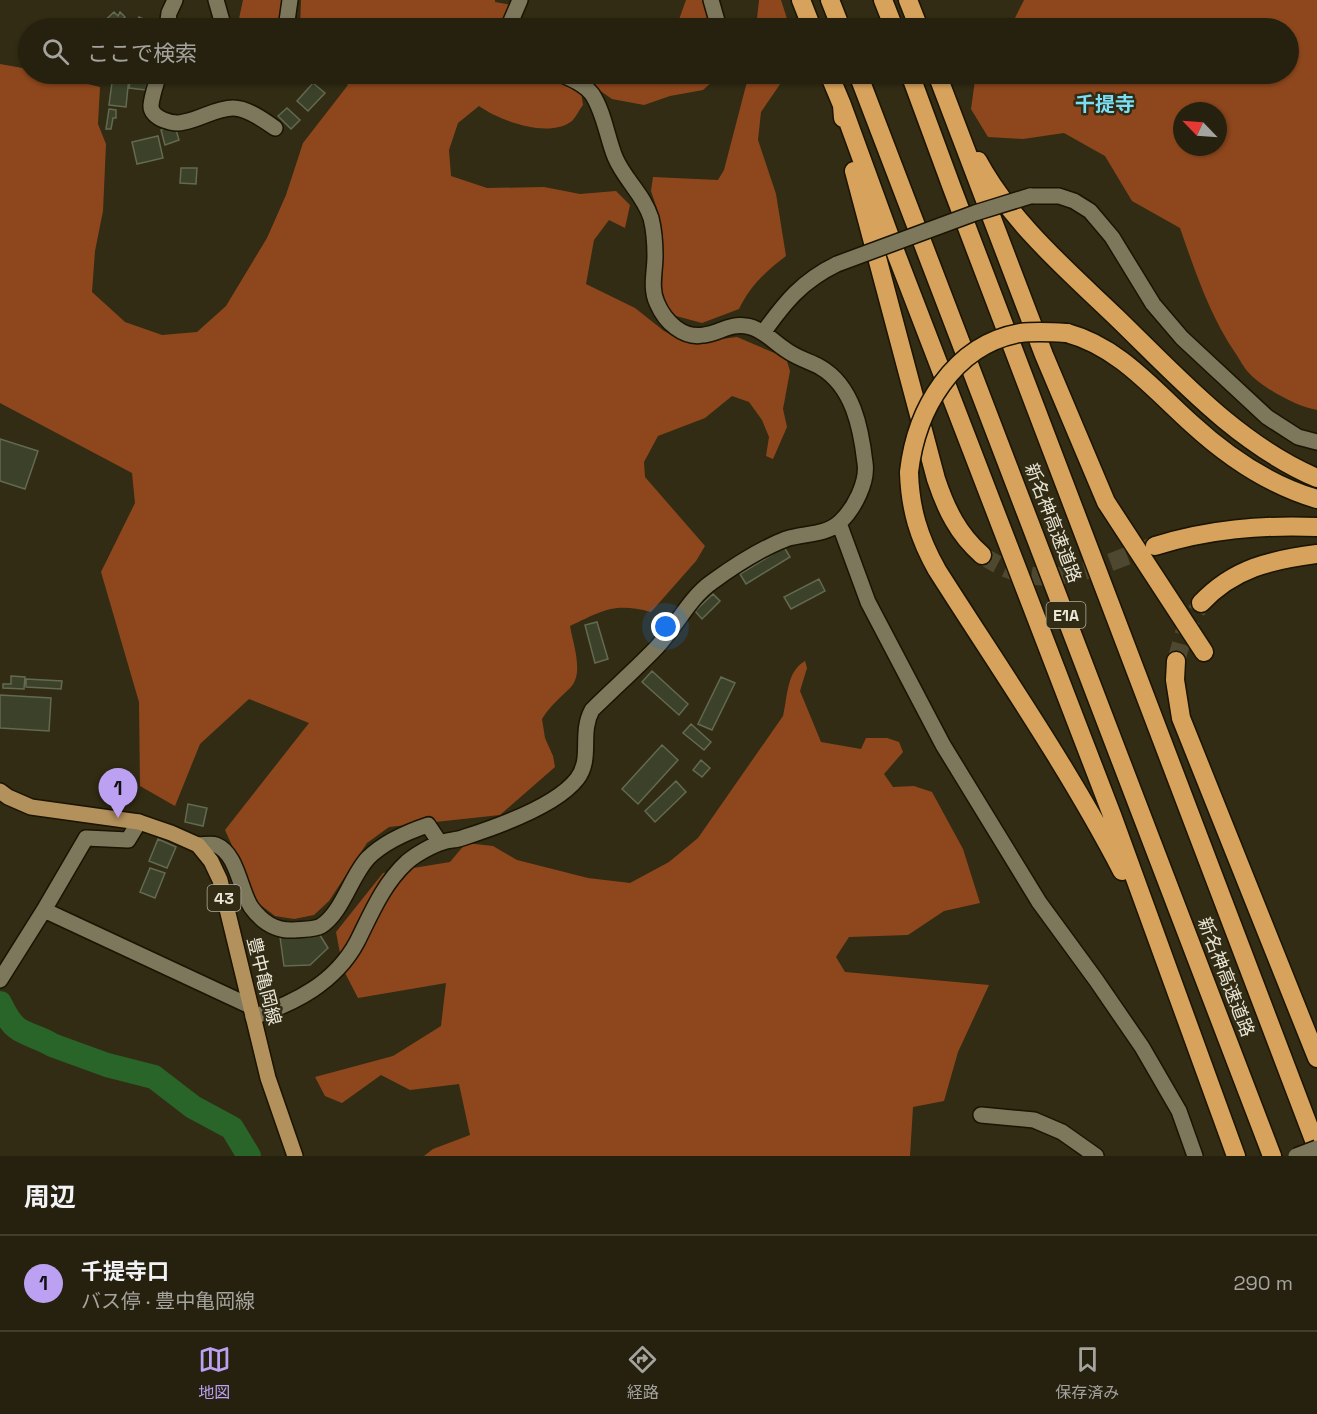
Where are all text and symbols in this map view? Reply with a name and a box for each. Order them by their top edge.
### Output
search box [18,18,1299,84]
icon: search [39,35,72,68]
text: ここで検索 [87,39,197,67]
district label: 千提寺 [1075,91,1135,117]
north arrow [1173,102,1227,156]
street label: 新名神高速道路 [1020,460,1087,586]
road number: E1A [1046,602,1086,628]
your location [651,612,680,641]
pin: 1 [98,768,138,818]
road number: 43 [208,885,240,911]
street label: 新名神高速道路 [1193,914,1260,1040]
street label: 豊中亀岡線 [242,934,287,1027]
text: 周辺 [24,1180,76,1214]
text: 千提寺口 [81,1257,169,1285]
text: 1 [39,1270,48,1296]
text: 290 m [1234,1270,1293,1296]
text: バス停 · 豊中亀岡線 [81,1288,255,1314]
tab: 地図 [198,1343,231,1403]
tab: 経路 [626,1343,659,1403]
tab: 保存済み [1055,1343,1119,1403]

